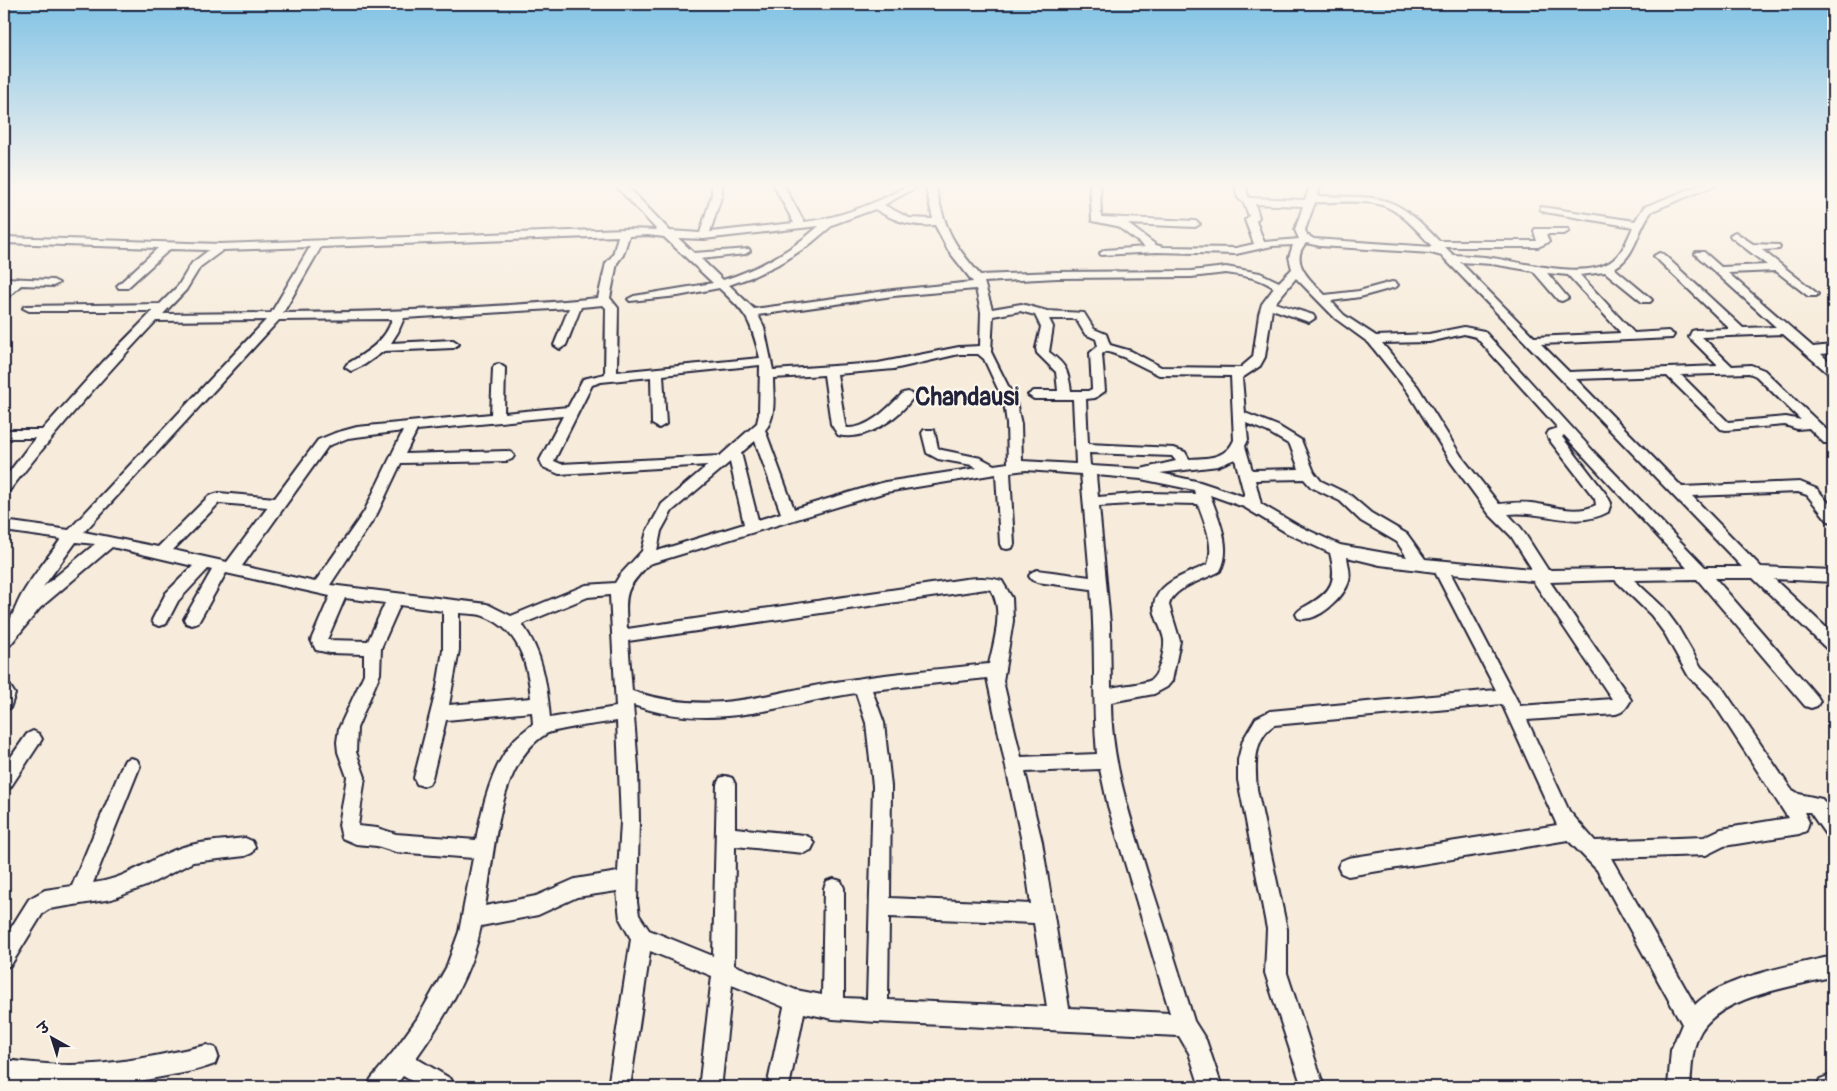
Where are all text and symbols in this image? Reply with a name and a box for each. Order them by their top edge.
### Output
district label: Chandausi [915,382,1019,413]
north arrow [28,1014,78,1064]
text: उ [34,1018,54,1039]

